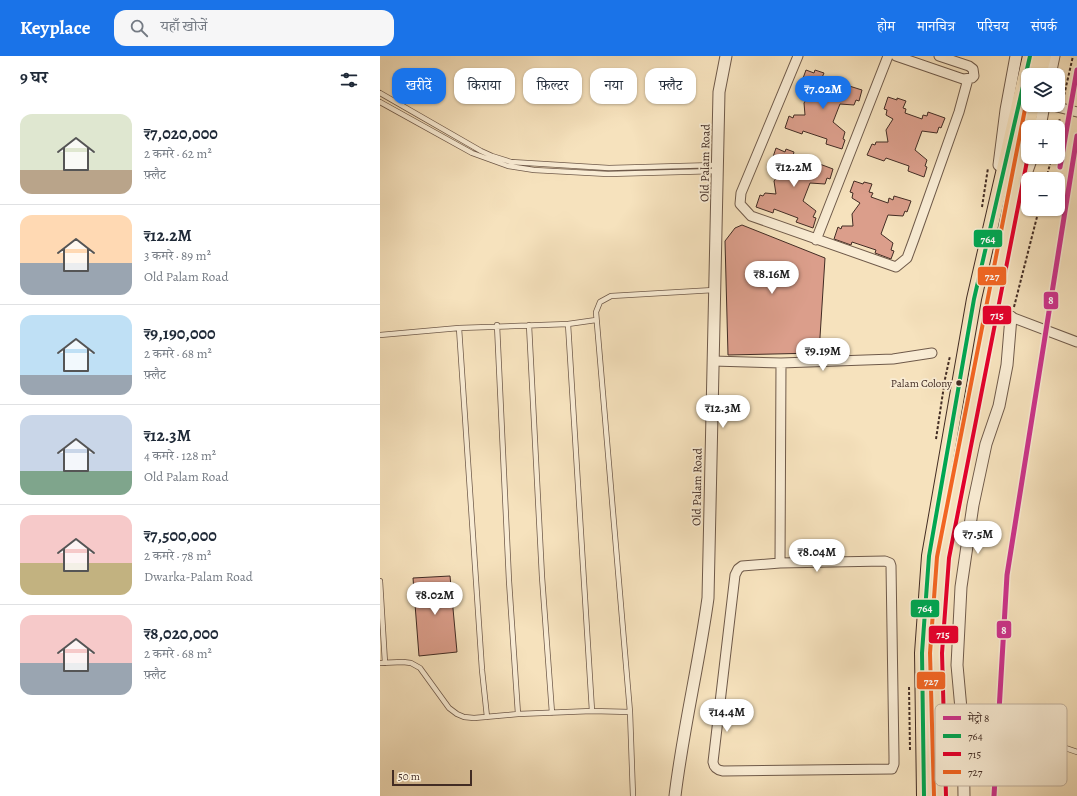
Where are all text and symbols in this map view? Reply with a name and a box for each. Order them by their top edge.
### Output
search box [114,10,394,46]
text: Keyplace [20,15,90,41]
text: यहाँ खोजें [160,16,207,36]
icon: search [128,17,150,39]
text: होम [877,17,895,36]
text: मानचित्र [917,17,955,36]
text: परिचय [977,17,1009,36]
text: संपर्क [1031,17,1057,36]
text: 9 घर [20,66,48,89]
chip: खरीदें [392,68,446,104]
chip: किराया [454,68,515,104]
chip: फ़िल्टर [523,68,582,104]
chip: नया [590,68,637,104]
chip: फ़्लैट [645,68,696,104]
map controls [1021,68,1065,216]
button: layers [1021,68,1065,112]
icon: filters [338,69,360,91]
pin: ₹7.02M [790,76,856,110]
text: ₹7.02M [804,80,842,97]
button: + [1021,120,1065,164]
text: ₹7,020,000 [144,122,218,145]
street label: Old Palam Road [696,123,714,202]
icon: home [52,130,100,178]
text: 2 कमरे · 62 m² [144,145,212,162]
pin: ₹12.2M [761,154,827,188]
text: ₹12.2M [776,158,812,175]
text: फ़्लैट [144,166,166,183]
button: − [1021,172,1065,216]
text: ₹12.2M [144,224,192,247]
line badge: 764 [973,229,1003,248]
icon: home [52,231,100,279]
text: 764 [980,232,996,247]
text: 3 कमरे · 89 m² [144,247,211,264]
pin: ₹8.16M [739,261,805,295]
text: ₹8.16M [754,265,790,282]
line badge: 727 [977,266,1007,286]
text: Old Palam Road [144,268,228,285]
text: 727 [985,269,1000,284]
line badge: 8 [1043,291,1059,310]
text: 8 [1048,293,1054,308]
line badge: 715 [982,305,1012,325]
text: 715 [990,308,1004,323]
text: ₹9,190,000 [144,322,216,345]
icon: home [52,331,100,379]
pin: ₹9.19M [790,338,856,372]
text: ₹9.19M [805,342,841,359]
text: 2 कमरे · 68 m² [144,345,212,362]
text: फ़्लैट [144,366,166,383]
place label: Palam Colony [891,376,952,391]
marker: Palam Colony [954,378,964,388]
pin: ₹12.3M [690,395,756,429]
text: ₹12.3M [705,399,741,416]
text: ₹12.3M [144,424,191,447]
icon: home [52,431,100,479]
text: 4 कमरे · 128 m² [144,447,216,464]
street label: Old Palam Road [688,447,706,526]
text: Old Palam Road [144,468,228,485]
pin: ₹7.5M [950,521,1006,555]
text: ₹7,500,000 [144,524,217,547]
text: ₹7.5M [963,525,993,542]
icon: home [52,531,100,579]
pin: ₹8.04M [784,539,850,573]
text: ₹8.04M [798,543,836,560]
text: 2 कमरे · 78 m² [144,547,211,564]
text: Dwarka-Palam Road [144,568,253,585]
pin: ₹8.02M [402,582,468,616]
text: ₹8.02M [416,586,454,603]
line badge: 764 [910,599,940,618]
text: 764 [917,601,933,616]
line badge: 8 [996,620,1012,639]
text: ₹8,020,000 [144,622,219,645]
text: 8 [1001,623,1007,638]
line badge: 715 [928,625,959,644]
text: 715 [936,627,950,642]
icon: home [52,631,100,679]
text: 2 कमरे · 68 m² [144,645,212,662]
text: फ़्लैट [144,666,166,683]
line badge: 727 [916,671,946,690]
text: 727 [924,674,939,689]
pin: ₹14.4M [694,699,760,733]
text: ₹14.4M [709,703,745,720]
legend [935,704,1067,786]
text: मेट्रो 8 [967,711,989,726]
text: 764 [968,729,983,744]
text: 715 [968,747,981,762]
text: 727 [968,765,983,780]
scale bar [392,768,472,787]
text: 50 m [398,769,420,784]

